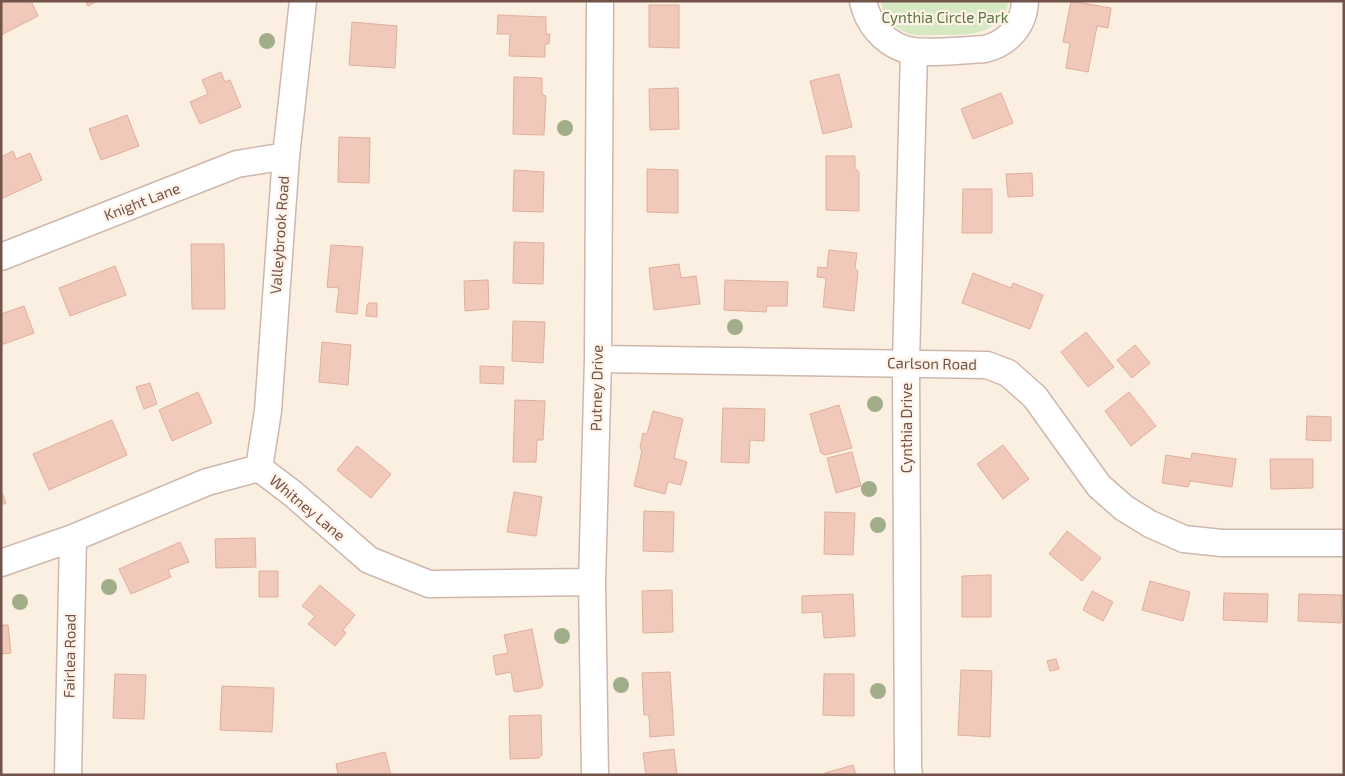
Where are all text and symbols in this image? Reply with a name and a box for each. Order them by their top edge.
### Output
park label: Cynthia Circle Park [882,8,1009,26]
street label: Valleybrook Road [266,175,292,295]
street label: Knight Lane [101,178,182,224]
street label: Putney Drive [586,345,606,431]
street label: Carlson Road [887,353,977,373]
street label: Cynthia Drive [897,383,915,473]
street label: Whitney Lane [266,471,349,544]
street label: Fairlea Road [59,614,79,698]

